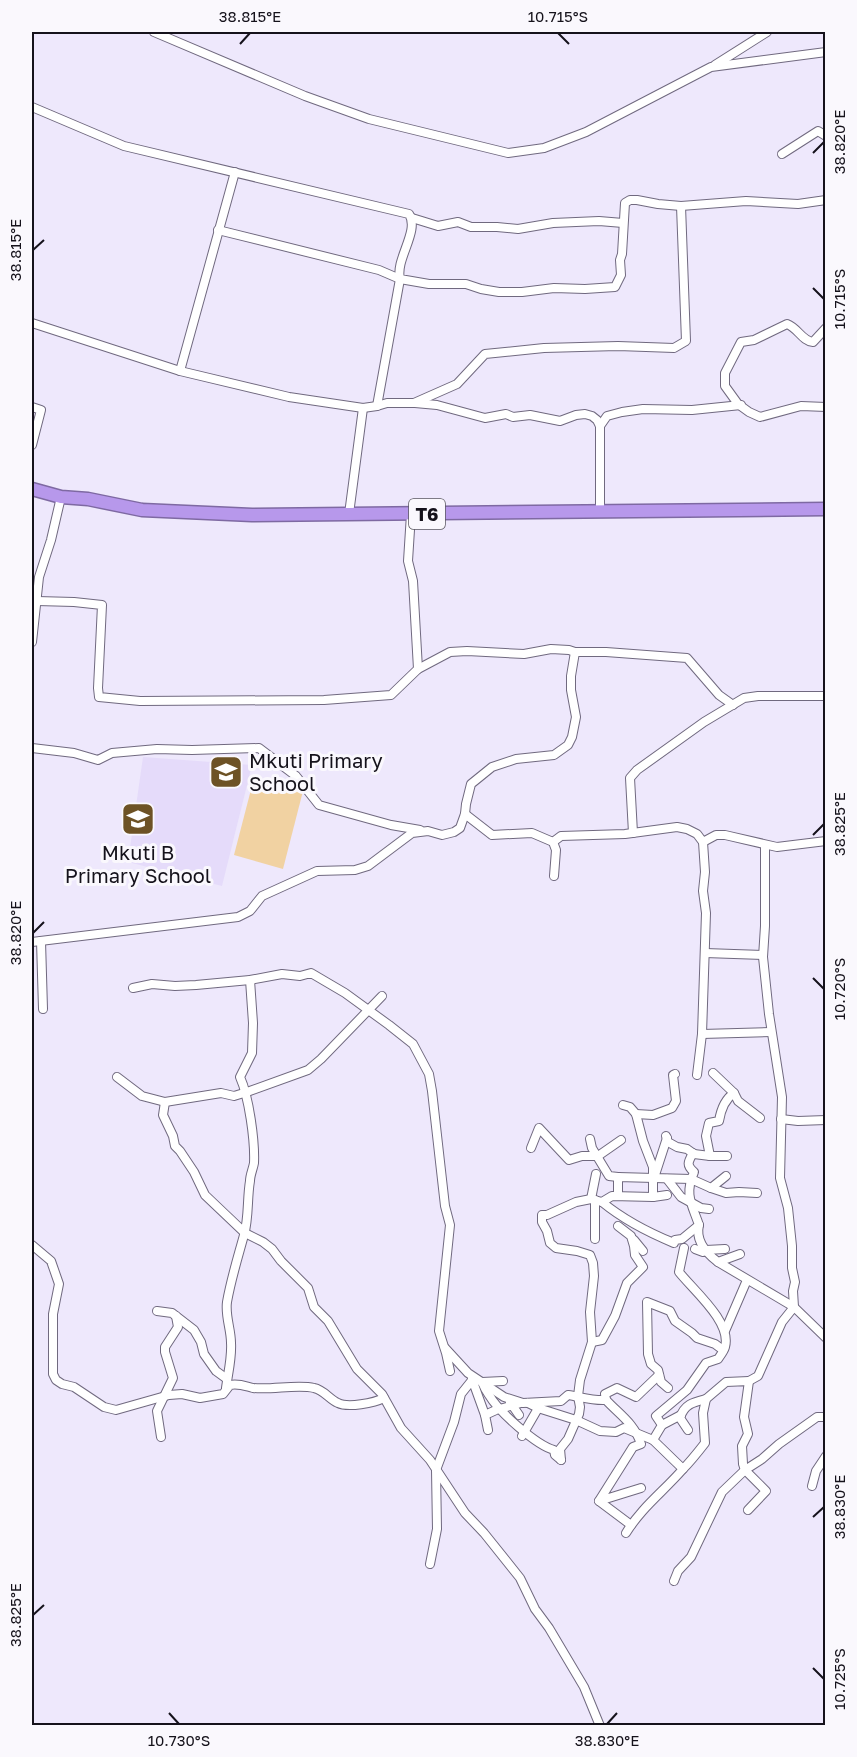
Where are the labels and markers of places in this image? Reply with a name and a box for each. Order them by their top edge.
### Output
place label: Mkuti Primary School [249,748,383,795]
school or university icon: Mkuti Primary School [208,754,244,790]
school or university icon: Mkuti B Primary School [120,801,156,837]
place label: Mkuti B Primary School [65,840,211,887]

